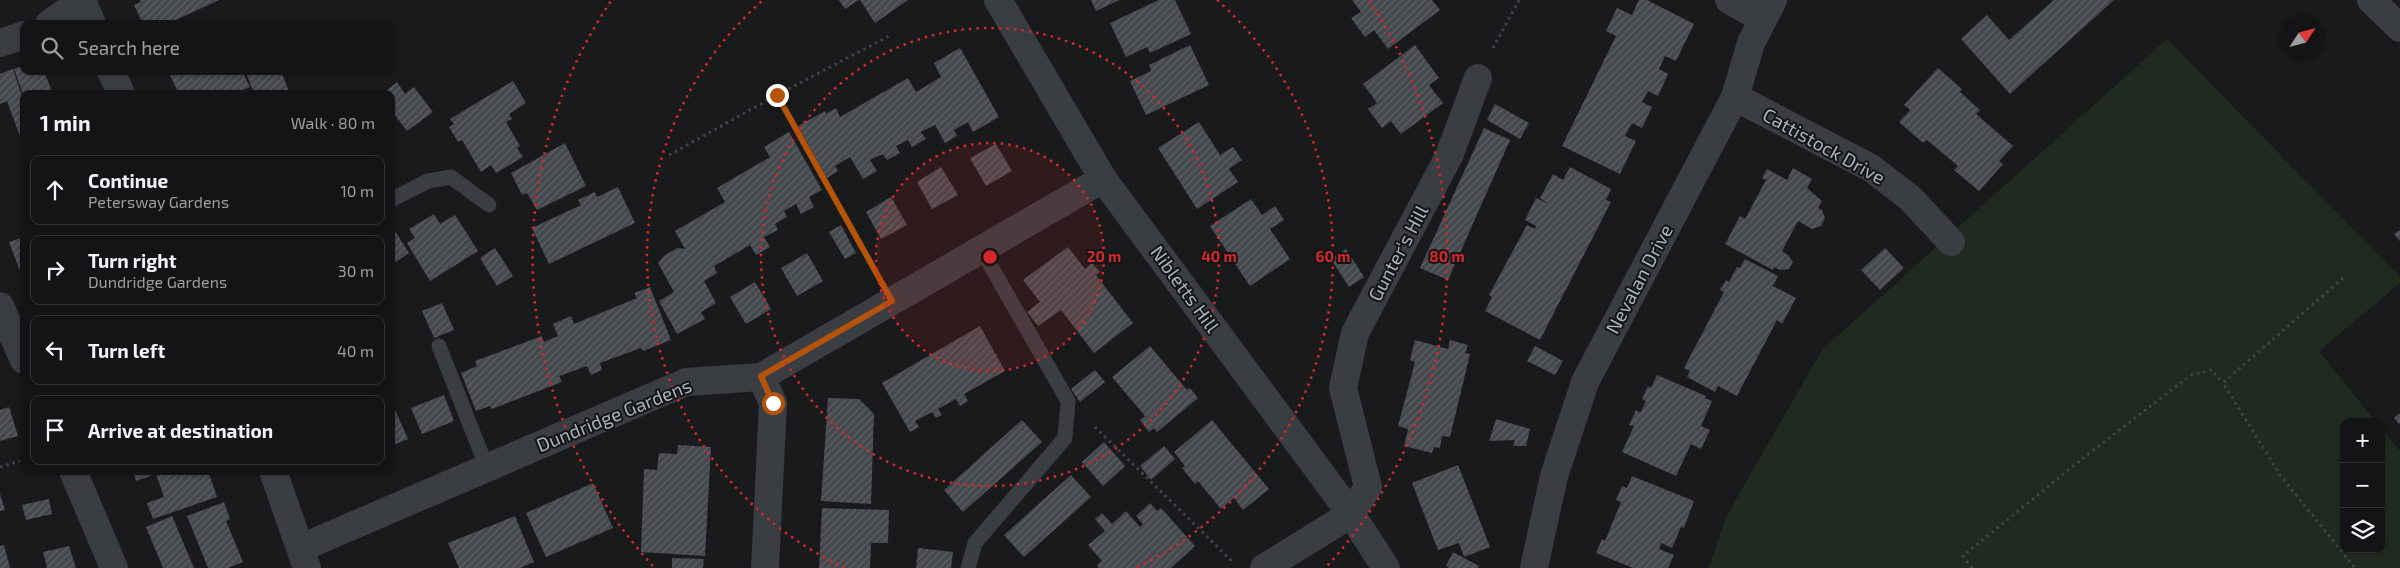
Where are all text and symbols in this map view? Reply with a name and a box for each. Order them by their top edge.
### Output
north arrow [2280,15,2325,60]
search box [20,20,395,75]
icon: search [38,34,66,62]
text: Search here [78,36,180,59]
route end [766,84,789,107]
street label: Cattistock Drive [1759,102,1889,189]
text: 1 min [40,110,91,135]
text: Walk · 80 m [291,113,375,132]
text: Continue [88,169,168,192]
icon: ahead [41,176,69,204]
text: 10 m [340,181,374,200]
text: Petersway Gardens [88,192,229,211]
street label: Gunter's Hill [1363,201,1433,305]
street label: Nevalan Drive [1600,220,1677,337]
street label: Nibletts Hill [1146,241,1225,337]
text: 20 m [1087,247,1121,265]
text: 40 m [1201,247,1237,265]
text: 60 m [1316,247,1350,265]
text: 80 m [1429,247,1465,265]
centre of rings [981,248,999,266]
text: Turn right [88,249,176,272]
icon: right [41,256,69,284]
text: 30 m [338,261,374,280]
text: Dundridge Gardens [88,272,227,291]
icon: left [41,336,69,364]
text: Turn left [88,339,165,362]
text: 40 m [337,341,374,360]
street label: Dundridge Gardens [533,373,695,456]
route start [762,392,785,415]
icon: arrive [41,416,69,444]
map controls [2340,418,2385,553]
button: + [2340,418,2385,463]
text: Arrive at destination [88,419,273,442]
button: − [2340,463,2385,508]
button: layers [2340,508,2385,553]

